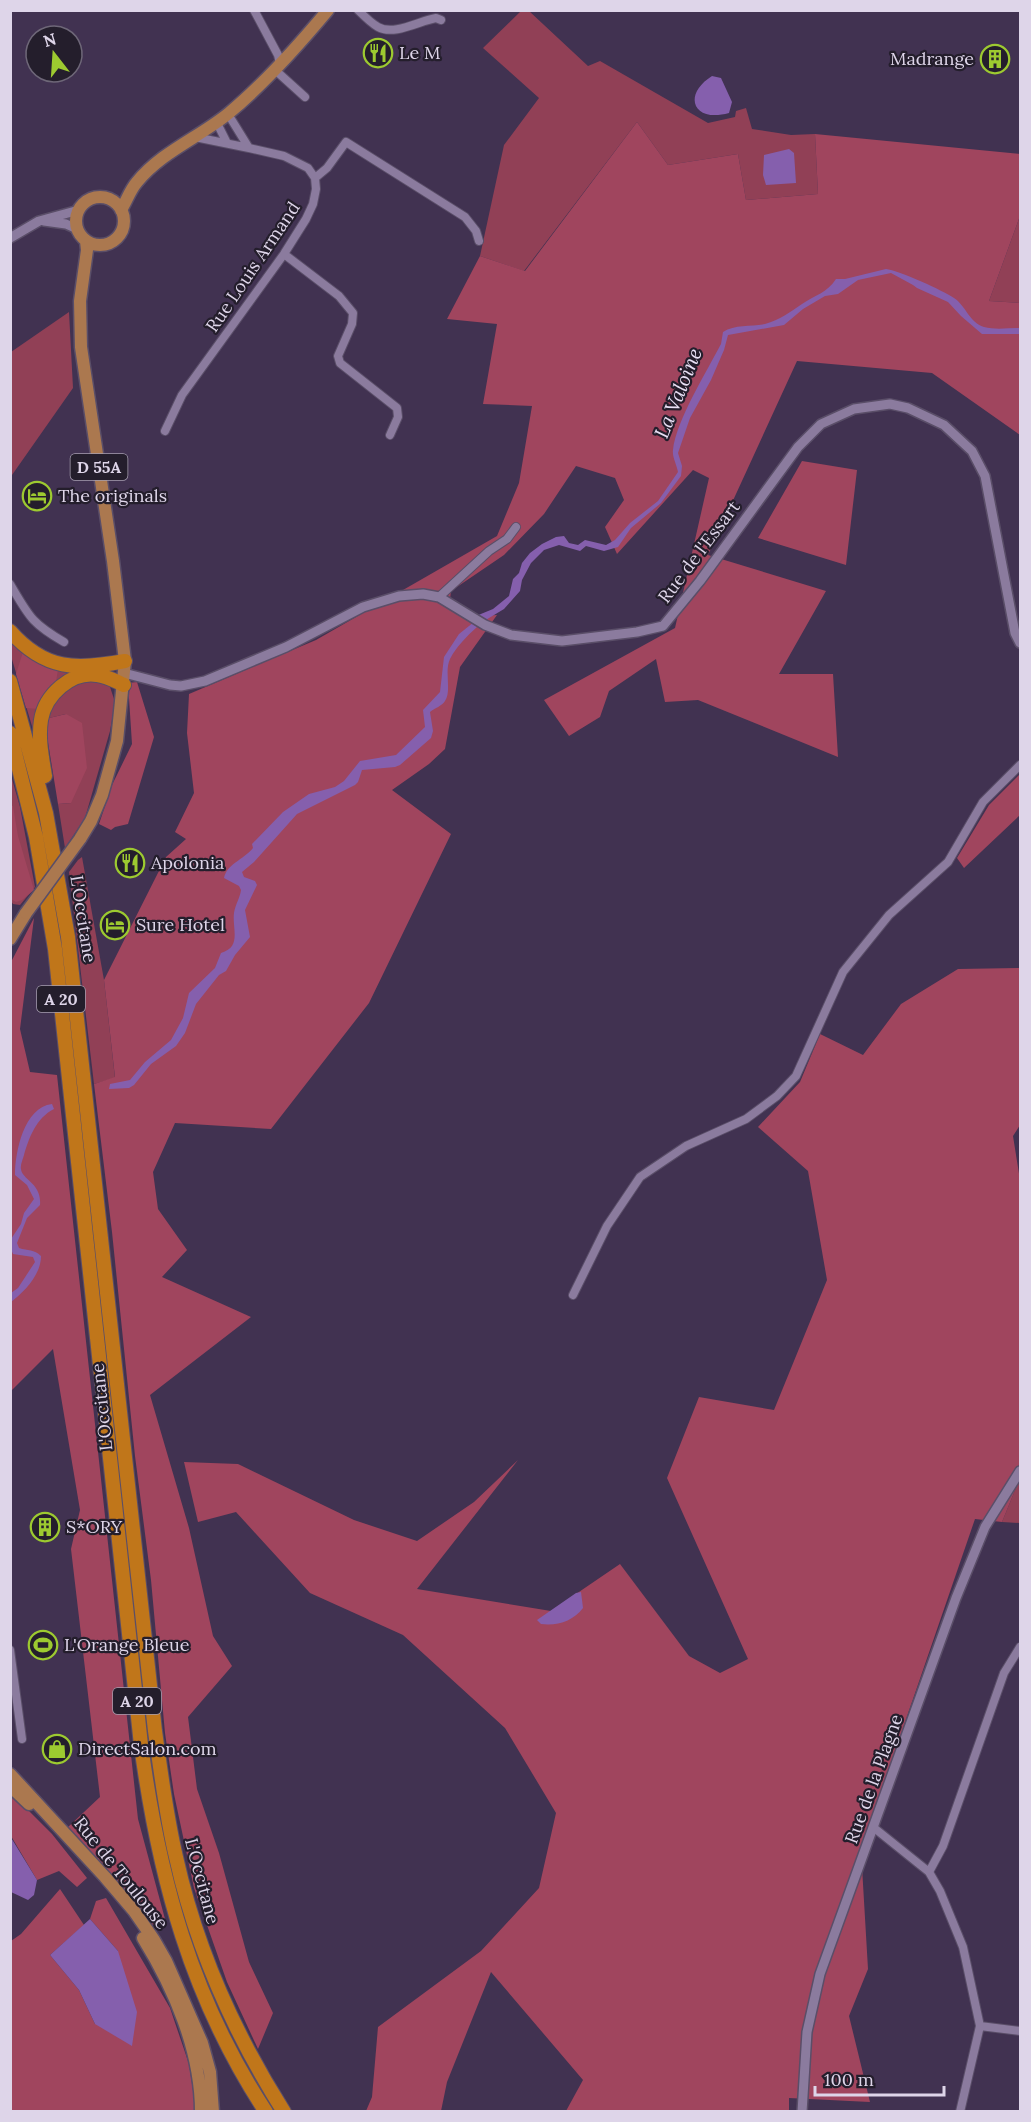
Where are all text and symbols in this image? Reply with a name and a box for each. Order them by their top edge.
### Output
north arrow [24,24,84,84]
text: N [41,28,58,51]
restaurant icon: Le M [362,37,394,69]
place label: Le M [399,41,440,64]
building icon: Madrange [979,43,1011,75]
place label: Madrange [890,47,974,70]
street label: Rue Louis Armand [200,197,305,336]
water label: La Valoine [648,344,707,442]
road number: D 55A [70,454,128,480]
hotel icon: The originals [21,480,53,512]
place label: The originals [58,484,167,507]
street label: Rue de l'Essart [653,496,745,608]
restaurant icon: Apolonia [114,847,146,879]
place label: Apolonia [150,851,224,874]
street label: L'Occitane [65,874,102,965]
hotel icon: Sure Hotel [99,909,131,941]
place label: Sure Hotel [136,913,225,936]
road number: A 20 [37,986,85,1012]
street label: L'Occitane [85,1362,118,1452]
building icon: S*ORY [29,1511,61,1543]
place label: S*ORY [66,1515,123,1538]
sports icon: L'Orange Bleue [27,1629,59,1661]
place label: L'Orange Bleue [64,1633,190,1656]
road number: A 20 [113,1688,161,1714]
street label: Rue de la Plagne [839,1711,908,1847]
shop icon: DirectSalon.com [41,1733,73,1765]
place label: DirectSalon.com [78,1737,217,1760]
street label: Rue de Toulouse [69,1812,174,1934]
street label: L'Occitane [180,1835,225,1927]
scale bar [815,2059,944,2097]
text: 100 m [824,2068,874,2091]

